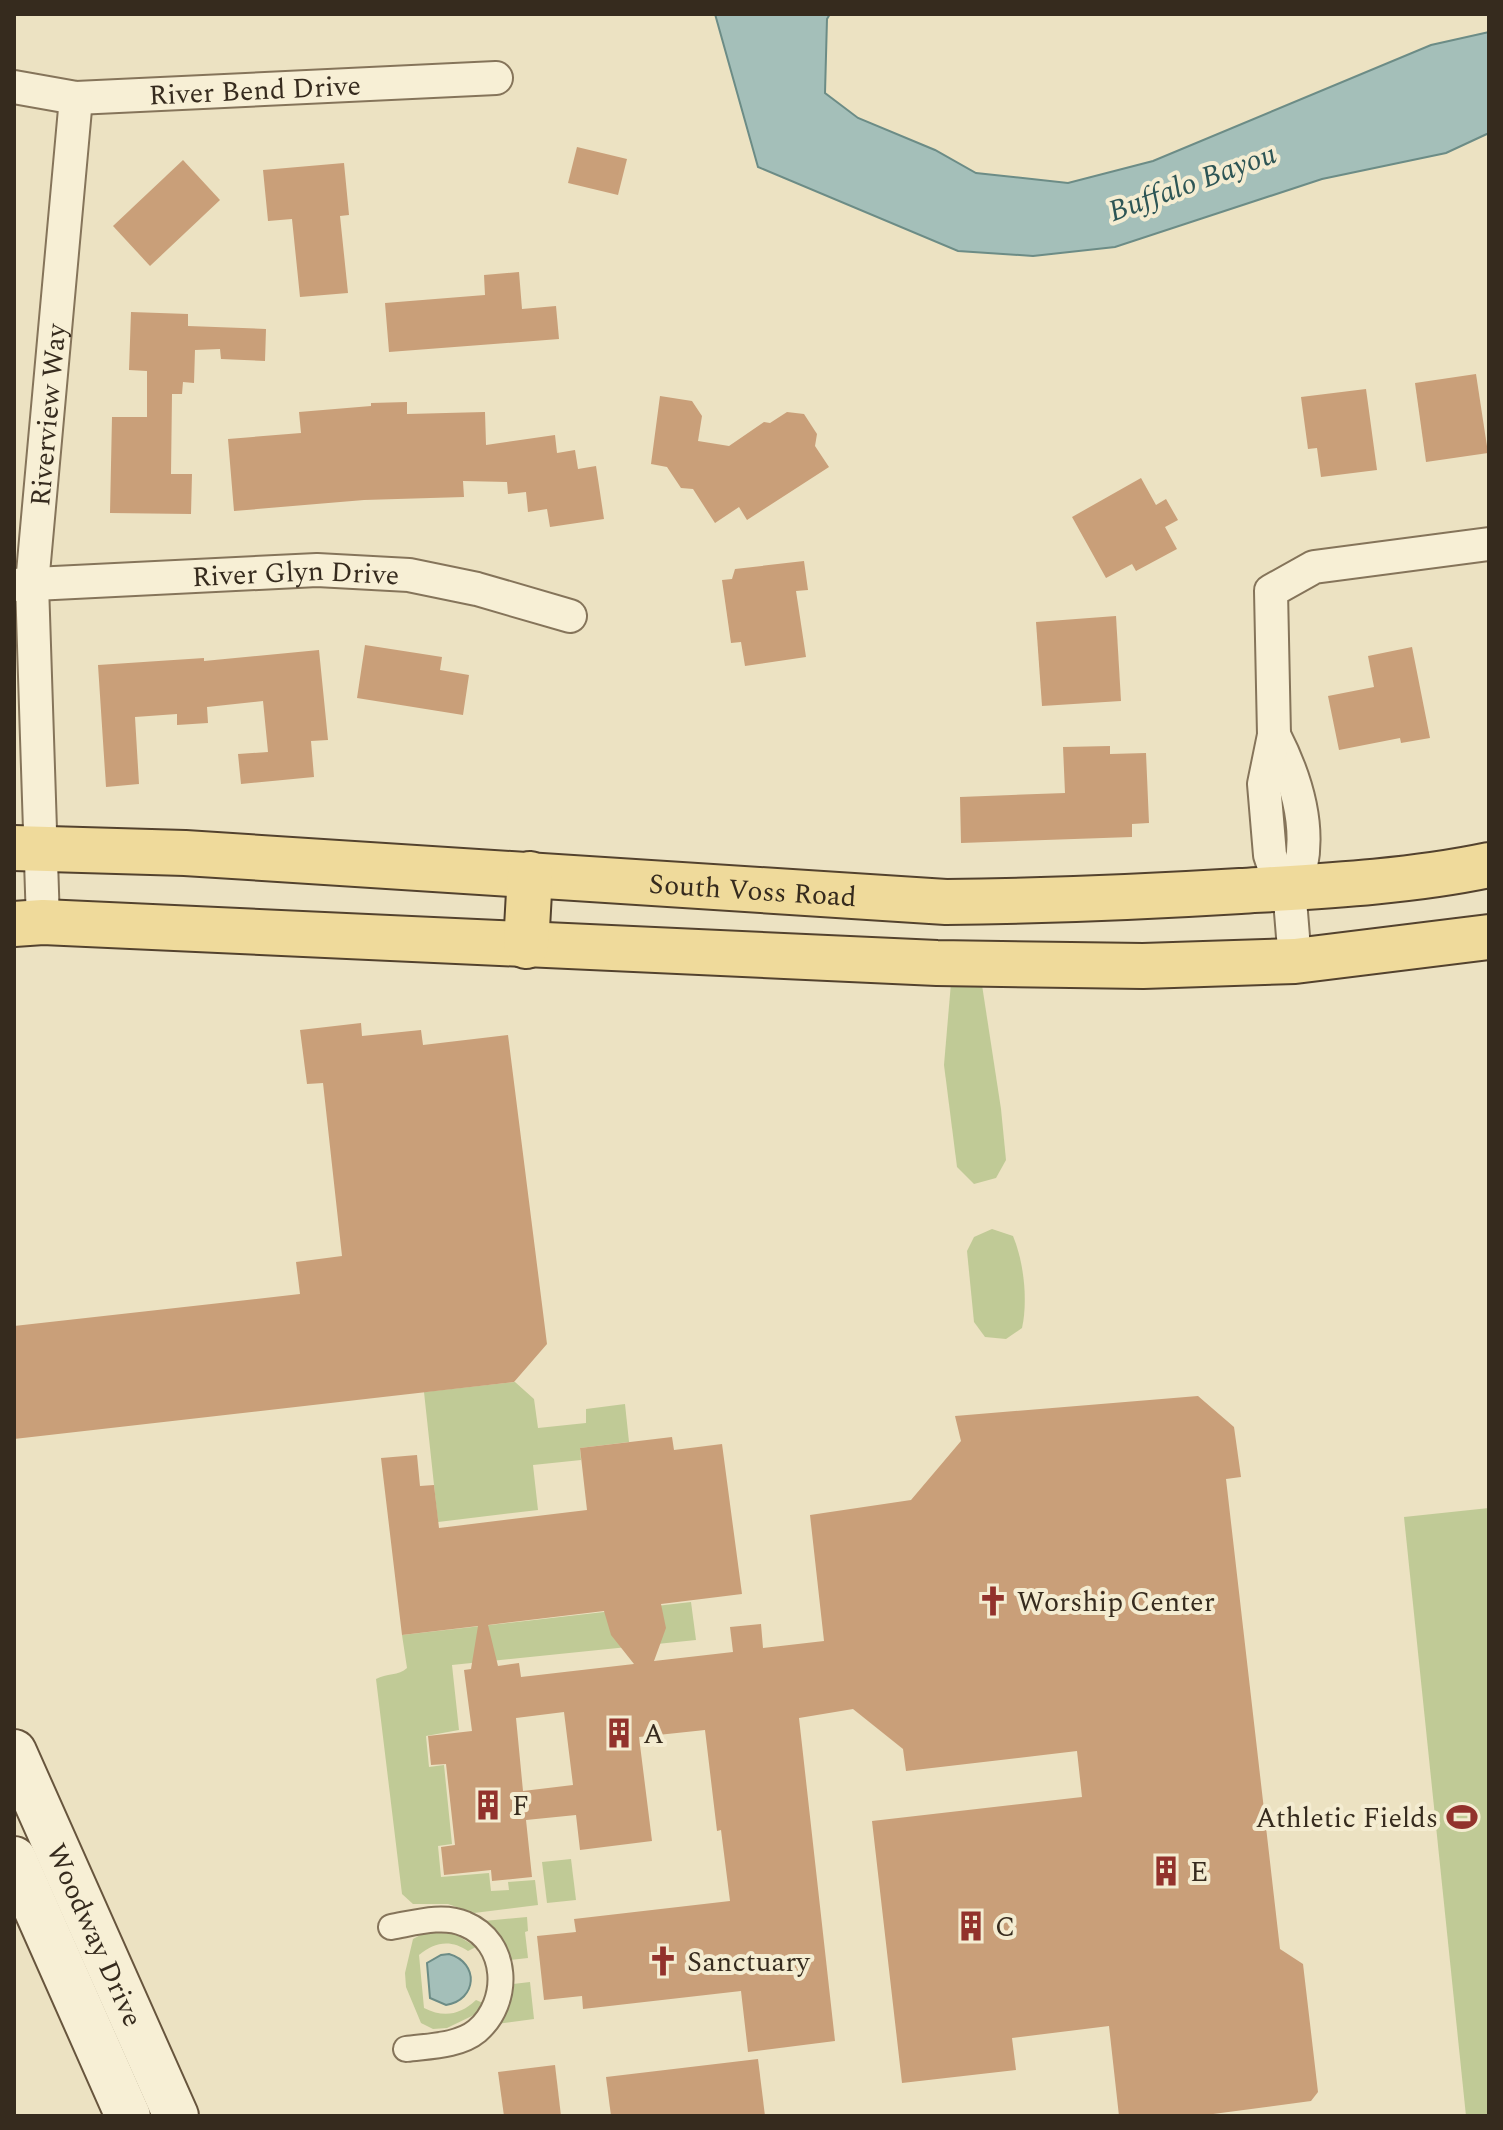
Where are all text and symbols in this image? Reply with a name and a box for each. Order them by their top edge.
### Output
street label: River Bend Drive [148,64,362,118]
water label: Buffalo Bayou [1102,131,1283,235]
street label: Riverview Way [19,320,79,508]
street label: River Glyn Drive [191,550,400,599]
street label: South Voss Road [647,863,858,919]
place label: Worship Center [1017,1581,1215,1624]
church icon: Worship Center [976,1584,1010,1618]
place label: A [643,1713,664,1756]
building icon: A [602,1716,636,1750]
place label: F [512,1785,529,1828]
building icon: F [471,1788,505,1822]
place label: Athletic Fields [1256,1797,1438,1840]
sports icon: Athletic Fields [1445,1800,1479,1834]
street label: Woodway Drive [34,1837,154,2034]
place label: E [1190,1851,1208,1894]
building icon: E [1149,1854,1183,1888]
place label: C [995,1906,1015,1949]
building icon: C [954,1909,988,1943]
place label: Sanctuary [687,1941,811,1984]
church icon: Sanctuary [646,1944,680,1978]

